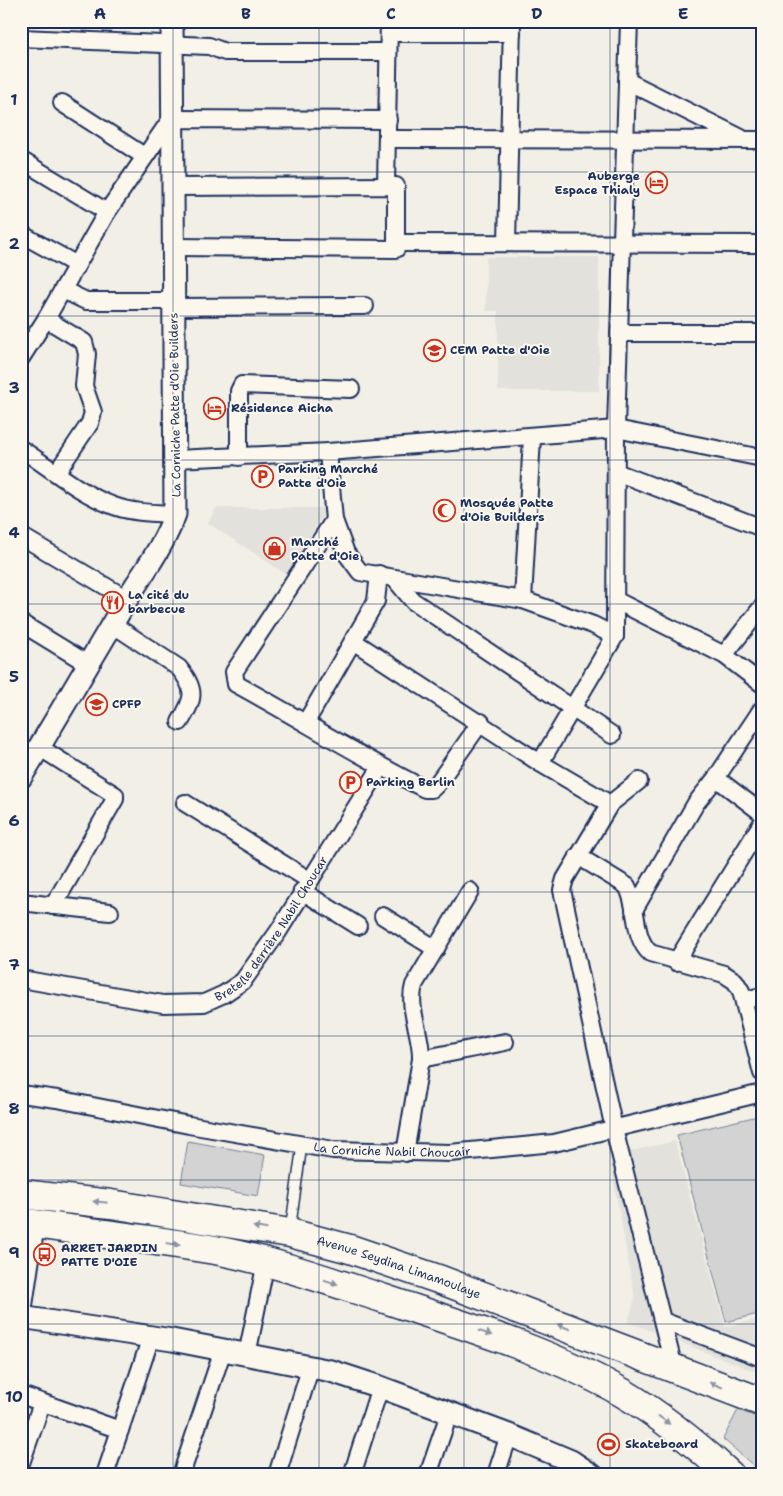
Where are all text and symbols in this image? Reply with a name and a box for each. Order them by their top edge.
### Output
text: A [94,3,106,24]
text: B [241,3,251,24]
text: C [386,3,396,24]
text: D [531,3,543,24]
text: E [678,3,688,24]
text: 1 [10,89,18,110]
place label: Auberge Espace Thialy [554,168,640,198]
hotel icon: Auberge Espace Thialy [644,171,668,195]
text: 2 [8,233,20,254]
street label: La Corniche Patte d'Oie Builders [165,313,185,497]
school or university icon: CEM Patte d'Oie [422,338,446,362]
place label: CEM Patte d'Oie [450,342,550,358]
text: 3 [8,377,20,398]
hotel icon: Résidence Aicha [203,396,227,420]
place label: Résidence Aicha [231,400,334,416]
place label: Parking Marché Patte d'Oie [278,461,378,491]
parking icon: Parking Marché Patte d'Oie [250,464,274,488]
place label: Mosquée Patte d'Oie Builders [460,495,554,525]
mosque icon: Mosquée Patte d'Oie Builders [432,498,456,522]
text: 4 [8,522,20,543]
place label: Marché Patte d'Oie [291,534,359,564]
shop icon: Marché Patte d'Oie [263,537,287,561]
place label: La cité du barbecue [128,587,189,617]
restaurant icon: La cité du barbecue [100,590,124,614]
text: 5 [9,666,19,687]
school or university icon: CPFP [84,692,108,716]
place label: CPFP [112,696,142,712]
parking icon: Parking Berlin [338,770,362,794]
place label: Parking Berlin [366,774,455,790]
text: 6 [8,810,20,831]
street label: Bretelle derrière Nabil Choucar [212,853,332,1005]
text: 7 [8,954,20,975]
text: 8 [8,1098,20,1119]
street label: La Corniche Nabil Choucair [312,1139,472,1161]
one-way arrow [92,1198,108,1206]
one-way arrow [252,1224,268,1232]
street label: Avenue Seydina Limamoulaye [315,1232,483,1303]
place label: ARRET JARDIN PATTE D'OIE [61,1240,158,1270]
one-way arrow [166,1240,182,1248]
text: 9 [8,1242,20,1263]
bus stop icon: ARRET JARDIN PATTE D'OIE [33,1243,57,1267]
one-way arrow [324,1278,339,1286]
one-way arrow [557,1322,572,1330]
one-way arrow [478,1330,493,1338]
one-way arrow [709,1380,723,1388]
text: 10 [5,1386,23,1407]
one-way arrow [657,1414,670,1425]
sports icon: Skateboard [597,1432,621,1456]
place label: Skateboard [625,1436,698,1452]

